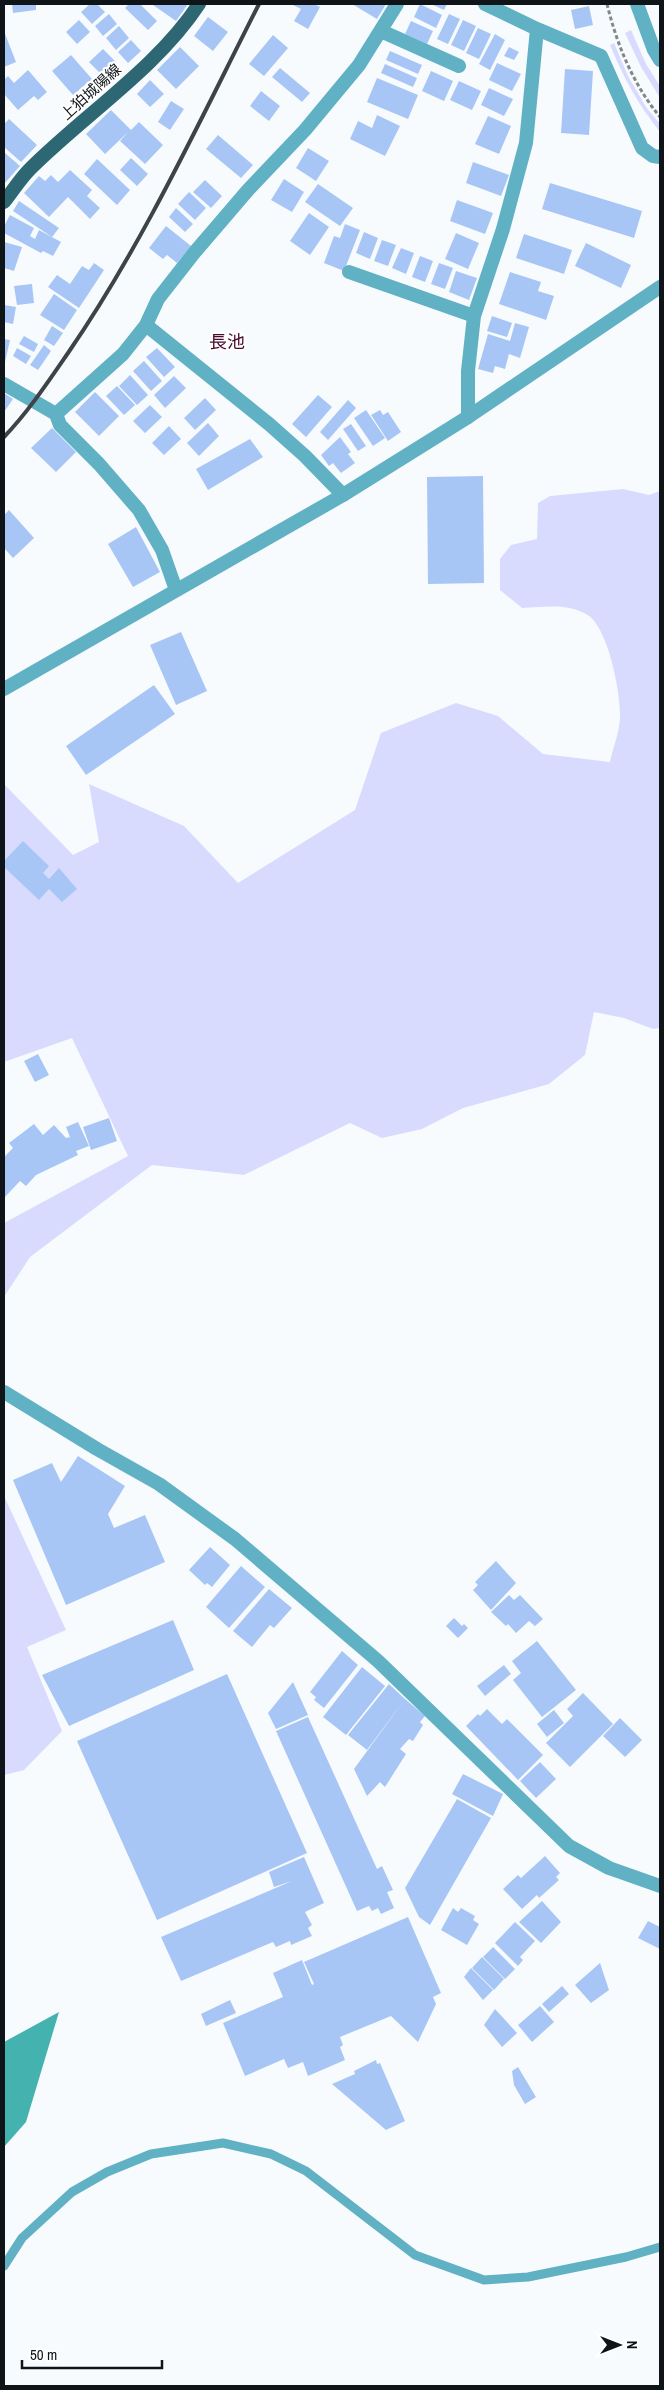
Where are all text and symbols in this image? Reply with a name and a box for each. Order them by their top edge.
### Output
street label: 上狛城陽線 [56,59,126,125]
district label: 長池 [209,329,245,354]
north arrow [594,2320,644,2370]
scale bar [22,2338,162,2370]
text: N [623,2341,641,2349]
text: 50 m [30,2344,57,2365]

